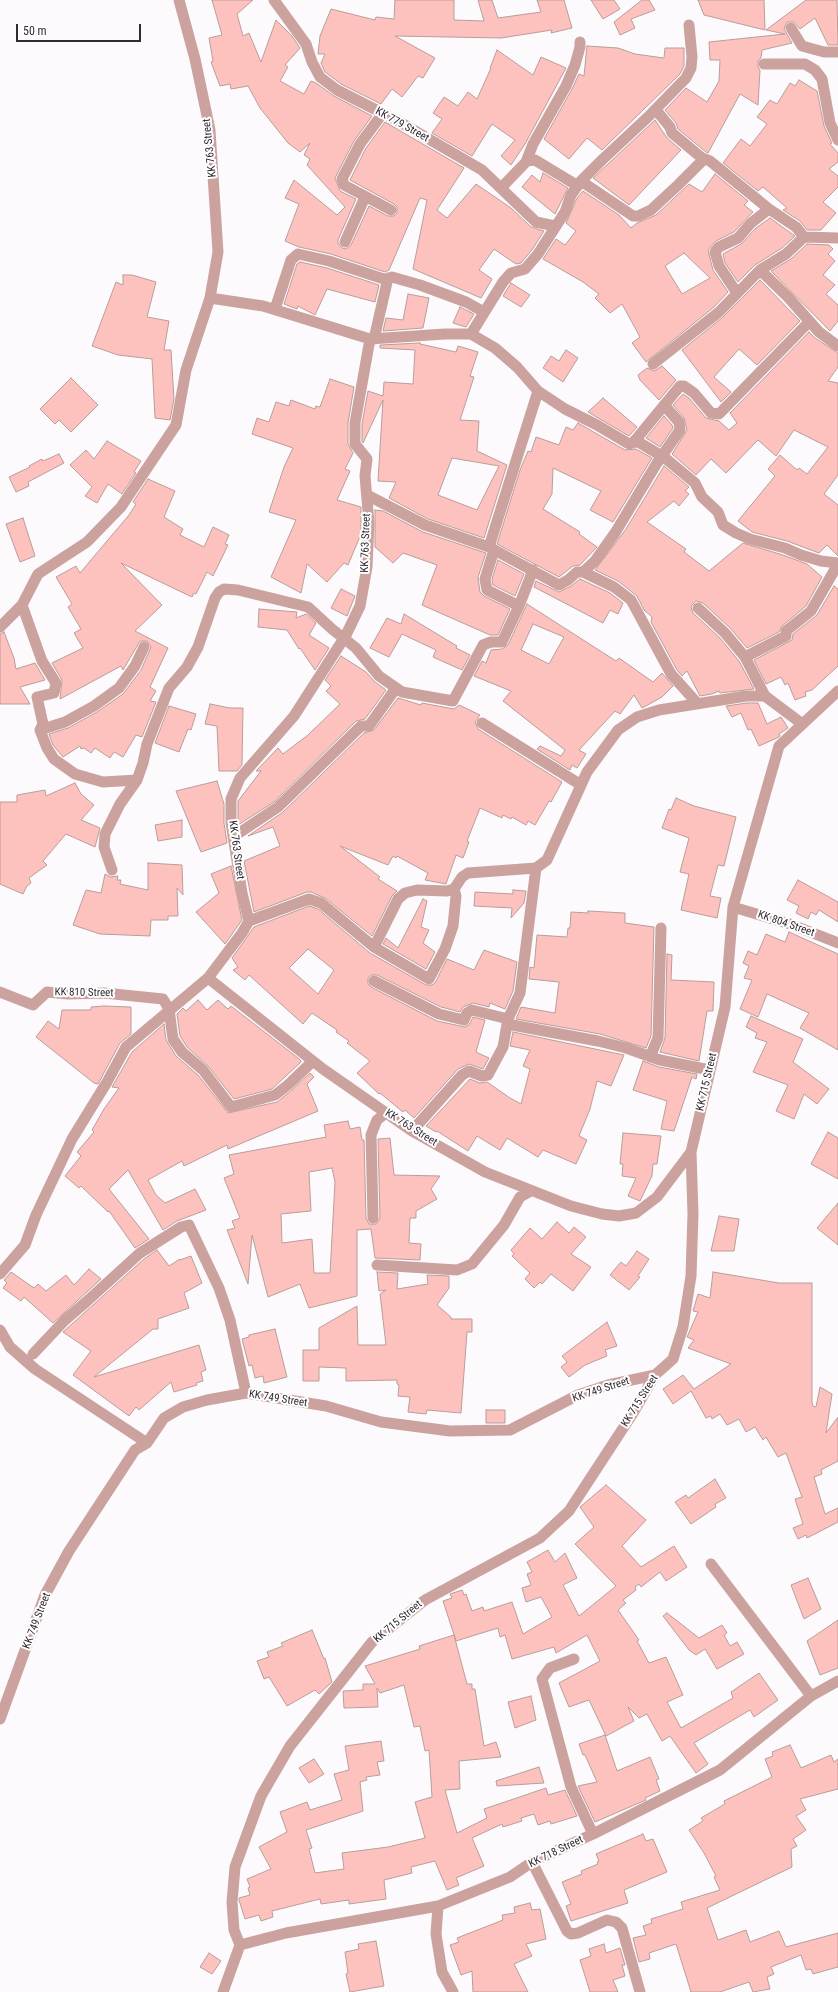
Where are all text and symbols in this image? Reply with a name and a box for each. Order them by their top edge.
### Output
scale bar [18,16,143,42]
text: 50 m [23,24,47,38]
street label: KK 779 Street [373,105,431,145]
street label: KK 763 Street [200,118,220,178]
street label: KK 763 Street [358,513,374,573]
street label: KK 763 Street [225,820,247,880]
street label: KK 804 Street [756,908,816,940]
street label: KK 810 Street [54,986,114,1000]
street label: KK 715 Street [694,1052,720,1112]
street label: KK 763 Street [382,1107,440,1149]
street label: KK 715 Street [619,1372,661,1430]
street label: KK 749 Street [571,1375,631,1405]
street label: KK 749 Street [248,1388,308,1410]
street label: KK 749 Street [20,1591,54,1651]
street label: KK 715 Street [371,1598,425,1646]
street label: KK 718 Street [527,1833,585,1871]

